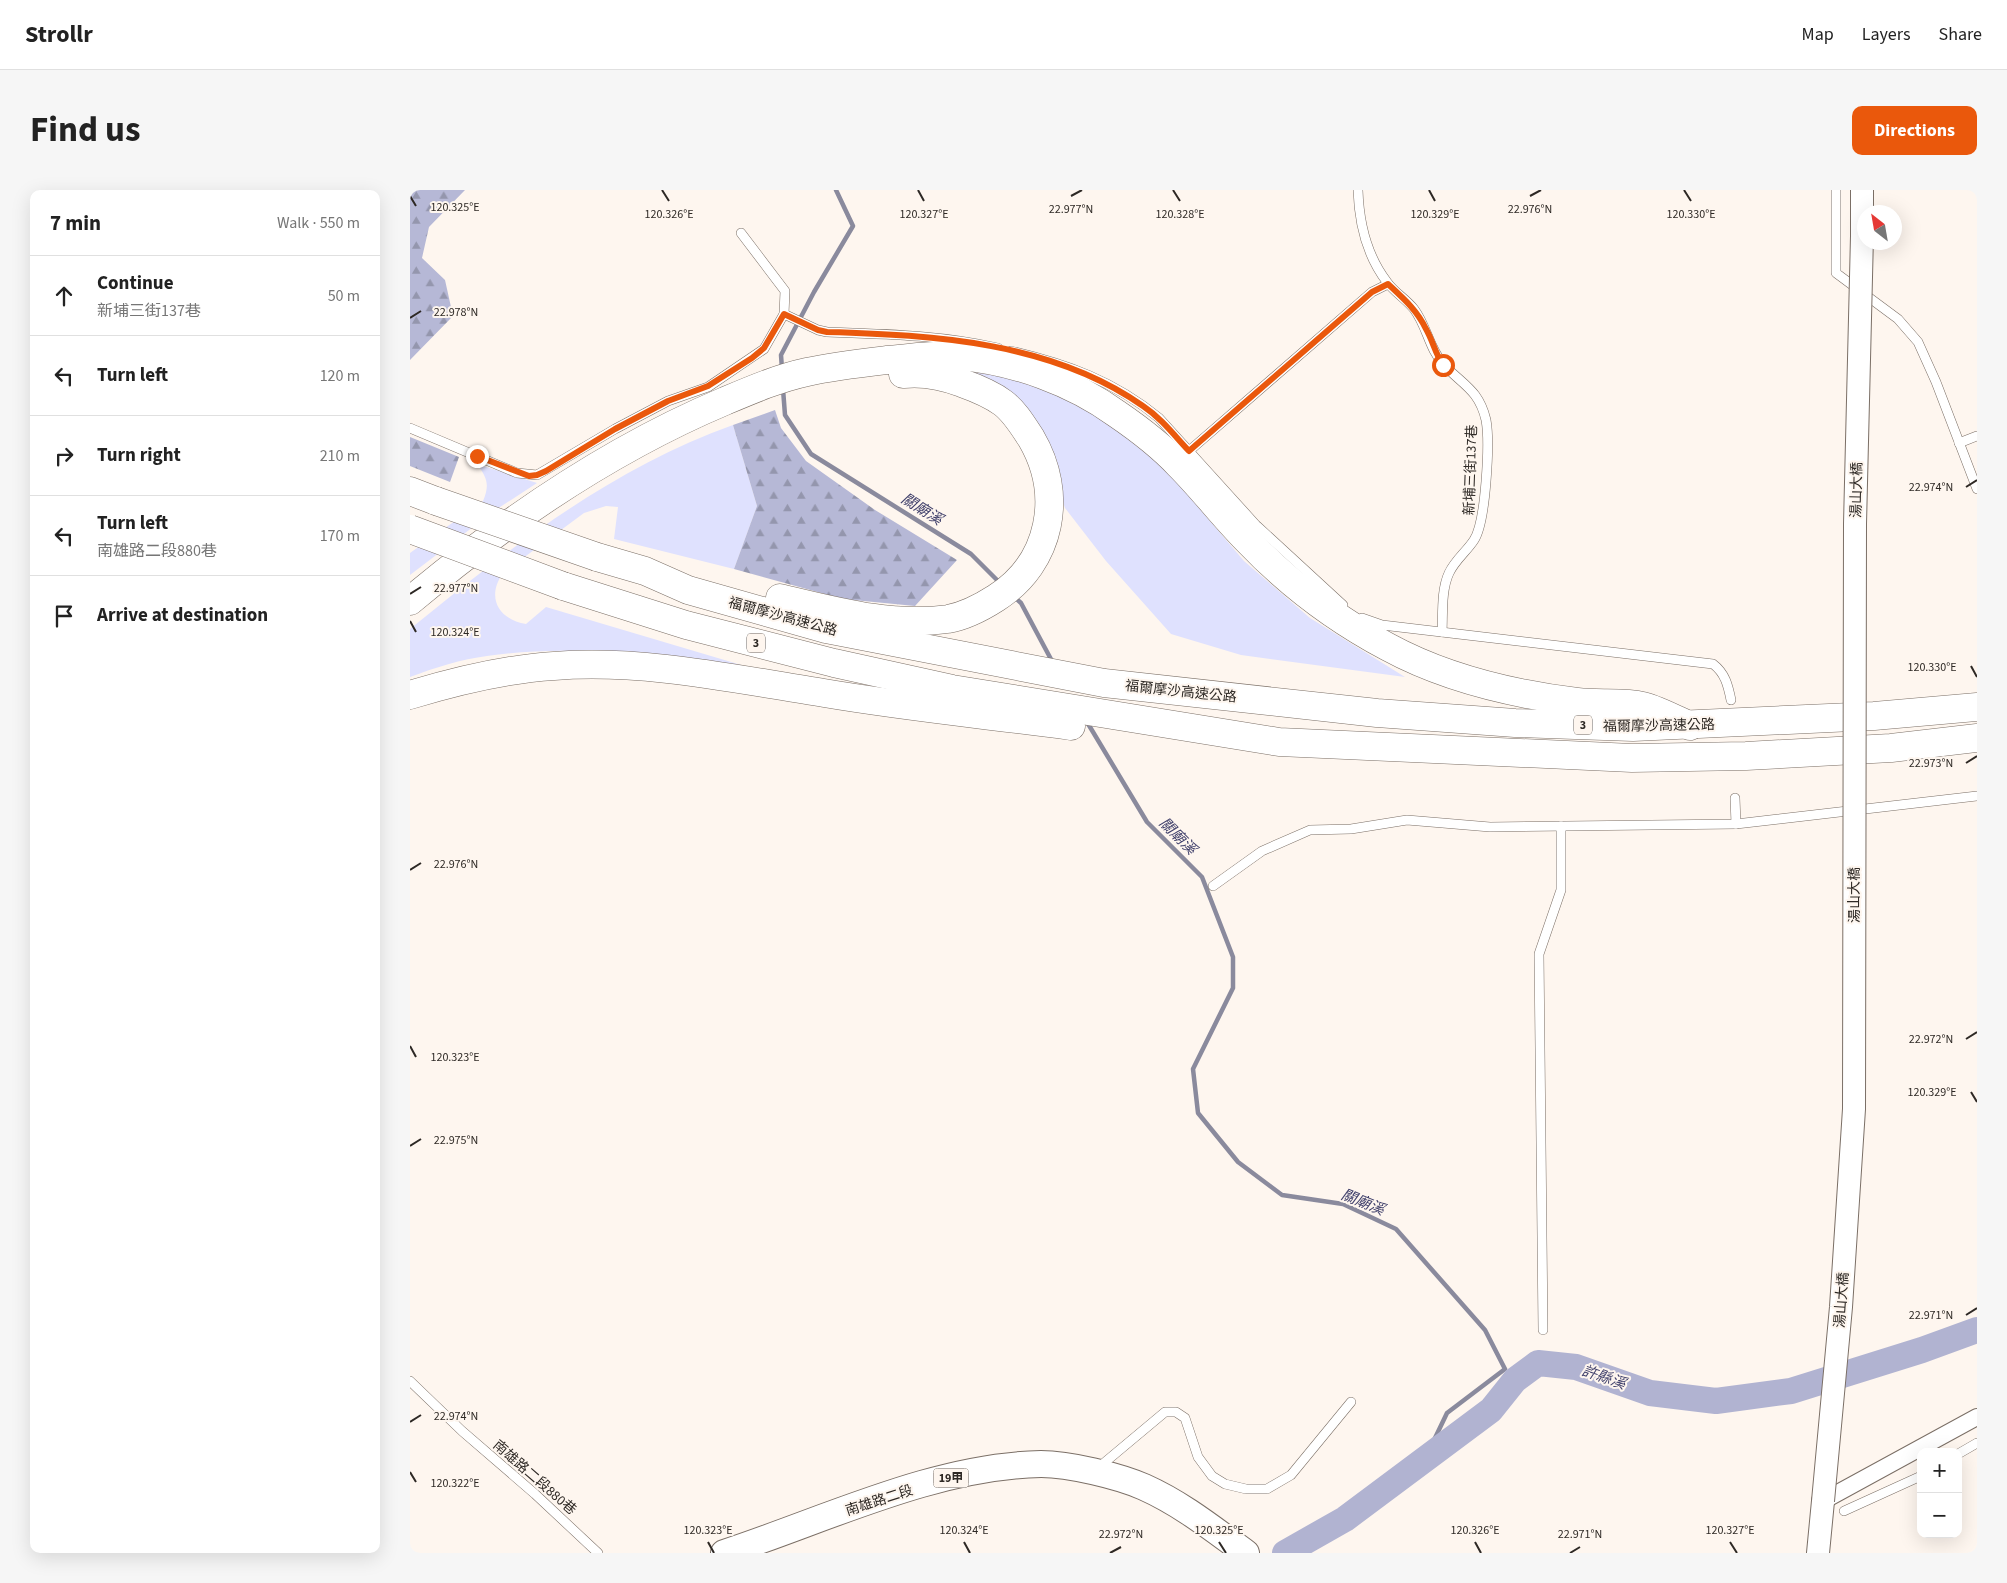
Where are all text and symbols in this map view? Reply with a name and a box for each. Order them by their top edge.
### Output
text: Strollr [25,17,93,52]
text: Map [1802,22,1834,47]
text: Layers [1862,22,1911,47]
text: Share [1939,22,1982,47]
text: Find us [30,105,140,155]
button: Directions [1852,106,1977,155]
text: 120.325°E [430,199,480,216]
text: 22.977°N [1049,201,1093,218]
text: 22.976°N [1508,201,1552,218]
north arrow [1857,205,1902,250]
text: 120.326°E [644,206,694,223]
text: 120.327°E [899,206,949,223]
text: 120.328°E [1155,206,1205,223]
text: 120.329°E [1410,206,1460,223]
text: 120.330°E [1666,206,1716,223]
text: 7 min [50,208,101,238]
text: Walk · 550 m [277,212,360,234]
text: Continue [97,270,174,297]
icon: ahead [50,282,78,310]
text: 50 m [328,285,360,307]
text: 新埔三街137巷 [97,300,201,322]
text: 22.978°N [434,304,478,321]
route start [1432,354,1455,377]
icon: left [50,362,78,390]
text: Turn left [97,362,168,389]
text: 120 m [320,365,360,387]
street label: 新埔三街137巷 [1459,424,1483,516]
icon: right [50,442,78,470]
text: Turn right [97,442,181,469]
text: 210 m [320,445,360,467]
route end [466,445,489,468]
street label: 湯山大橋 [1847,462,1867,518]
text: 22.974°N [1909,479,1953,496]
water label: 關廟溪 [897,489,948,531]
text: Turn left [97,510,168,537]
icon: left [50,522,78,550]
text: 170 m [320,525,360,547]
text: 南雄路二段880巷 [97,540,217,562]
text: 22.977°N [434,580,478,597]
street label: 福爾摩沙高速公路 [726,593,839,641]
icon: arrive [50,602,78,630]
text: Arrive at destination [97,602,268,629]
text: 120.324°E [430,624,480,641]
road number: 3 [747,633,765,652]
text: 120.330°E [1907,659,1957,676]
street label: 福爾摩沙高速公路 [1124,676,1238,708]
street label: 福爾摩沙高速公路 [1603,715,1715,737]
road number: 3 [1574,716,1592,734]
text: 22.973°N [1909,755,1953,772]
water label: 關廟溪 [1154,813,1202,861]
text: 22.976°N [434,856,478,873]
street label: 湯山大橋 [1845,867,1865,923]
text: 22.972°N [1909,1031,1953,1048]
text: 120.323°E [430,1049,480,1066]
text: 120.329°E [1907,1084,1957,1101]
text: 22.975°N [434,1132,478,1149]
water label: 關廟溪 [1338,1184,1389,1221]
street label: 湯山大橋 [1830,1271,1854,1329]
text: 22.971°N [1909,1307,1953,1324]
water label: 許縣溪 [1579,1360,1630,1395]
text: 22.974°N [434,1408,478,1425]
street label: 南雄路二段880巷 [488,1436,580,1520]
map controls [1917,1448,1962,1538]
button: + [1917,1448,1962,1493]
road number: 19甲 [934,1468,968,1488]
text: 120.322°E [430,1475,480,1492]
street label: 南雄路二段 [843,1481,916,1521]
button: − [1917,1493,1962,1538]
text: 120.323°E [683,1522,733,1539]
text: 120.324°E [939,1522,989,1539]
text: 120.325°E [1194,1522,1244,1539]
text: 120.326°E [1450,1522,1500,1539]
text: 120.327°E [1705,1522,1755,1539]
text: 22.972°N [1099,1526,1143,1543]
text: 22.971°N [1558,1526,1602,1543]

